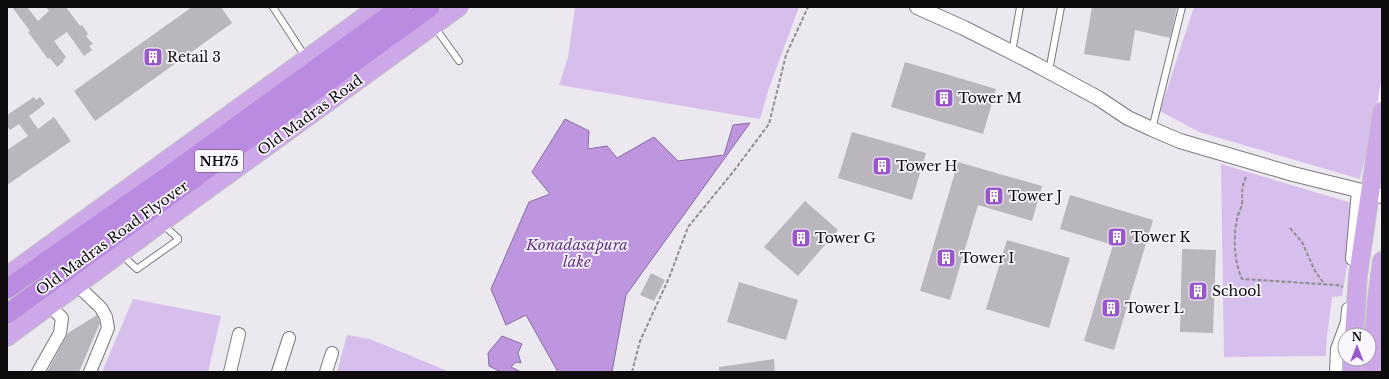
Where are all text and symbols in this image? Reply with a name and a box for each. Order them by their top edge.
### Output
building icon: Retail 3 [142,46,164,68]
place label: Retail 3 [167,48,221,66]
street label: Old Madras Road [254,70,367,159]
building icon: Tower M [933,87,955,109]
place label: Tower M [958,89,1022,107]
road number: NH75 [195,150,243,172]
building icon: Tower H [871,155,893,177]
place label: Tower H [896,157,958,175]
street label: Old Madras Road Flyover [32,176,192,299]
building icon: Tower J [983,185,1005,207]
place label: Tower J [1008,187,1062,205]
building icon: Tower K [1106,226,1128,248]
building icon: Tower G [790,227,812,249]
place label: Tower K [1131,228,1192,246]
place label: Tower G [815,229,876,247]
water label: Konadasapura lake [525,235,628,271]
building icon: Tower I [935,247,957,269]
place label: Tower I [960,249,1015,267]
building icon: School [1187,280,1209,302]
place label: School [1212,282,1261,300]
building icon: Tower L [1100,297,1122,319]
place label: Tower L [1125,299,1184,317]
north arrow [1337,327,1377,367]
text: N [1352,330,1363,344]

